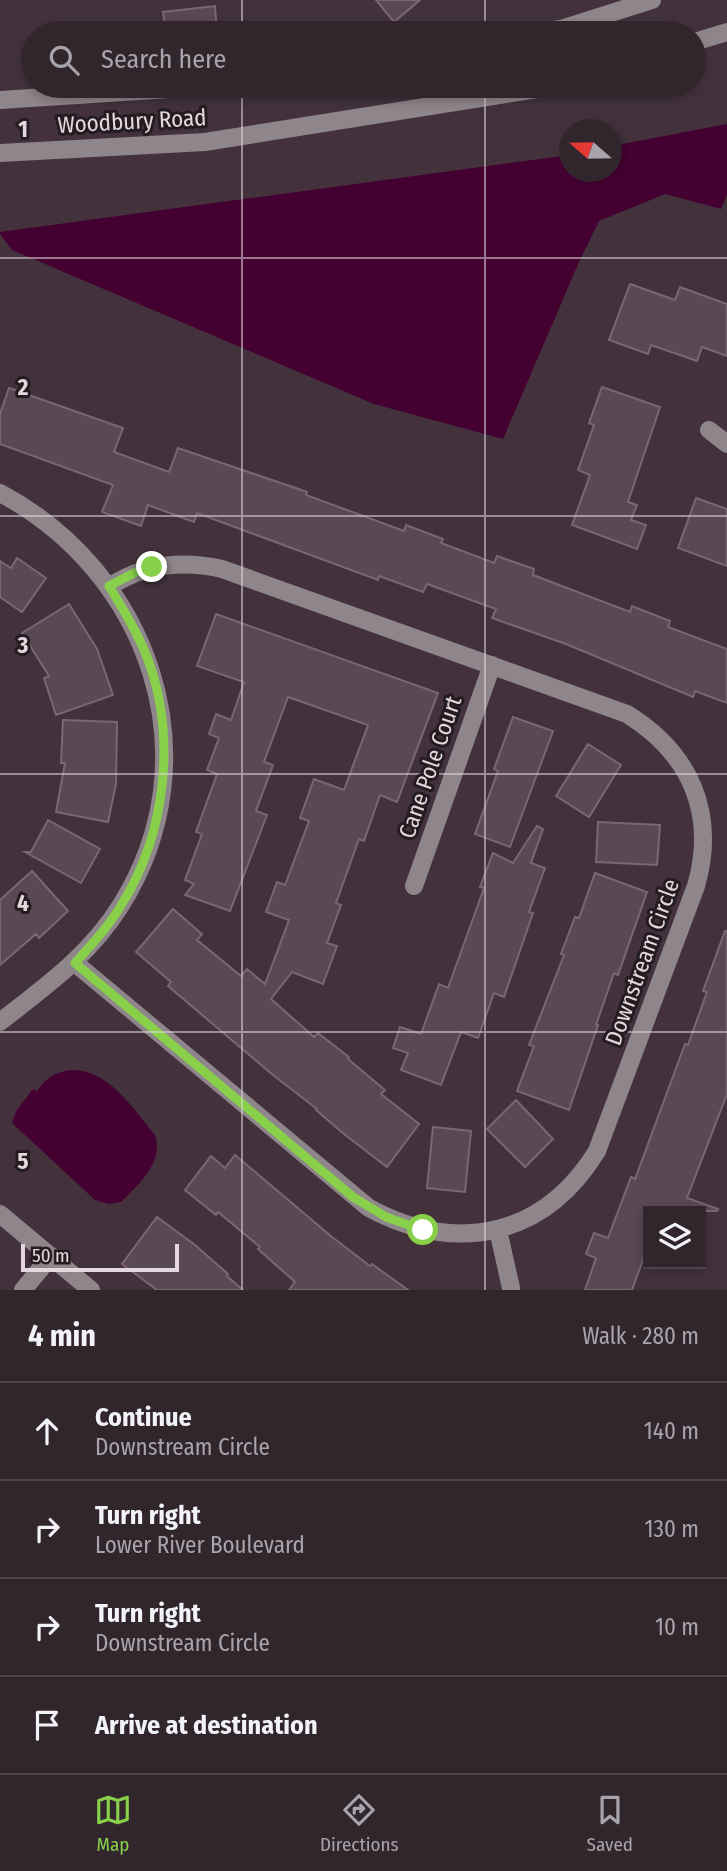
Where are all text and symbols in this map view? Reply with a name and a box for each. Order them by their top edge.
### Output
search box [21,21,706,98]
icon: search [45,41,83,79]
text: Search here [101,44,226,75]
street label: Woodbury Road [57,103,207,139]
text: 1 [18,115,28,143]
north arrow [559,119,622,182]
text: 2 [17,373,29,401]
route end [136,551,167,582]
text: 3 [17,631,29,659]
street label: Cane Pole Court [393,692,468,842]
street label: Downstream Circle [599,875,685,1049]
text: 4 [17,889,29,917]
text: 5 [17,1147,29,1175]
map controls [643,1206,706,1269]
button: layers [643,1206,706,1269]
route start [407,1214,438,1245]
scale bar [21,1241,178,1273]
text: 50 m [32,1244,70,1267]
text: 4 min [28,1318,96,1354]
text: Walk · 280 m [582,1322,699,1350]
text: Continue [95,1402,192,1433]
icon: ahead [28,1412,66,1450]
text: 140 m [644,1417,699,1445]
text: Downstream Circle [95,1433,270,1461]
text: Turn right [95,1500,201,1531]
icon: right [28,1510,66,1548]
text: 130 m [645,1515,699,1543]
text: Lower River Boulevard [95,1531,305,1559]
text: Turn right [95,1598,201,1629]
icon: right [28,1608,66,1646]
text: 10 m [655,1613,699,1641]
text: Downstream Circle [95,1629,270,1657]
icon: arrive [28,1706,66,1744]
text: Arrive at destination [95,1710,318,1741]
tab: Map [94,1791,132,1856]
tab: Directions [320,1791,399,1856]
tab: Saved [587,1791,633,1856]

